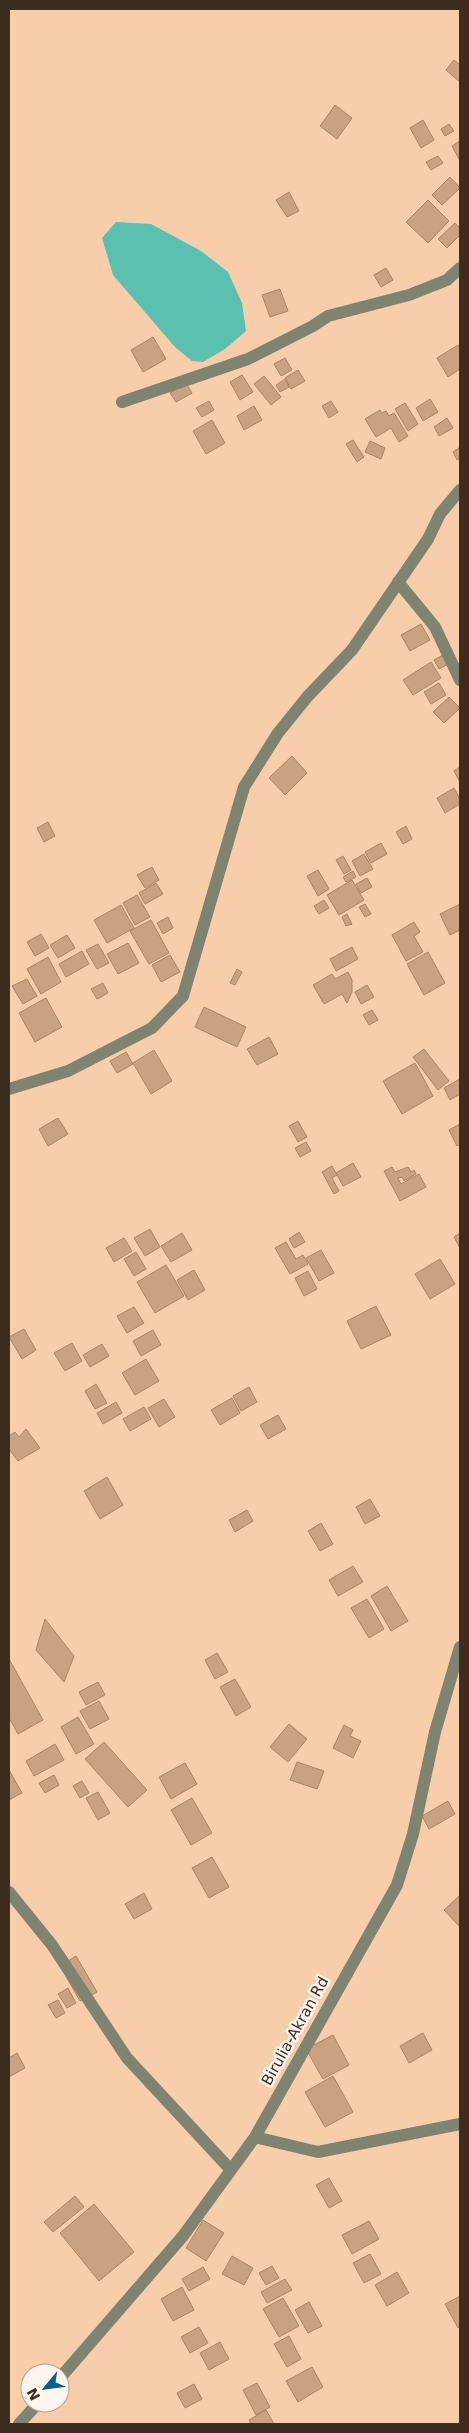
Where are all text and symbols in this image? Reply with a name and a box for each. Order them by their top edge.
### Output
street label: Birulia-Akran Rd [258,1974,332,2088]
north arrow [20,2363,70,2413]
text: N [24,2385,43,2403]

